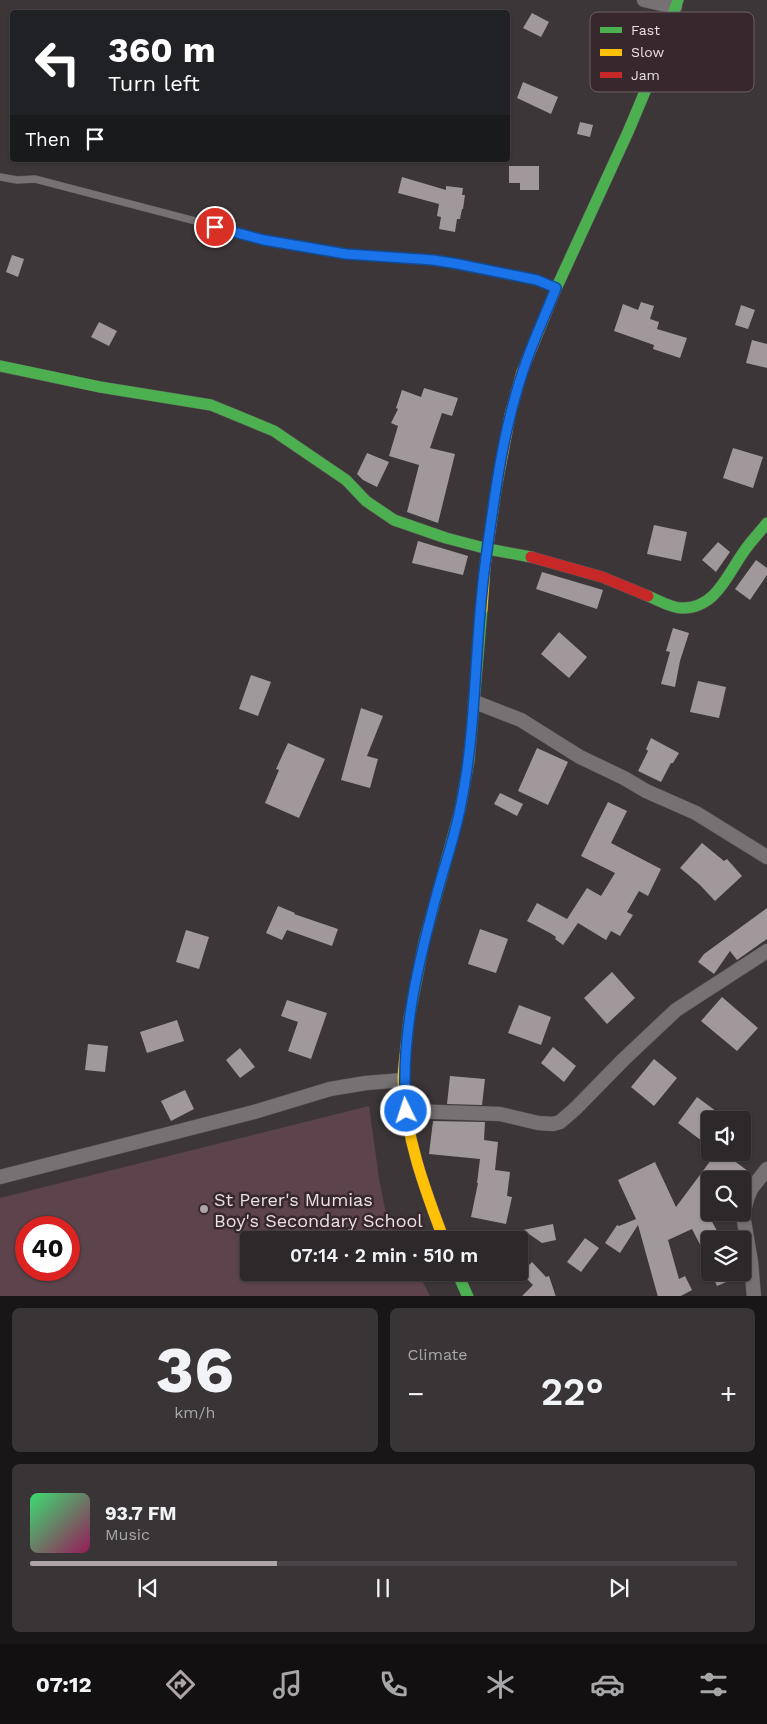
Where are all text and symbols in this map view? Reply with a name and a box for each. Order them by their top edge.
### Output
legend [590,12,754,92]
text: Fast [631,22,660,38]
text: 360 m [108,29,216,71]
icon: left [25,30,90,95]
text: Slow [631,44,664,60]
text: Jam [631,67,660,83]
text: Turn left [108,71,200,96]
icon: arrive [81,125,109,153]
text: Then [25,128,71,151]
pin [194,206,236,248]
icon: arrive [201,213,229,241]
position arrow [379,1084,431,1136]
map controls [701,1111,751,1281]
button: sound [701,1111,751,1161]
button: search [701,1171,751,1221]
place label: St Perer's Mumias Boy's Secondary School [214,1189,423,1231]
marker: St Perer's Mumias Boy's Secondary School [198,1203,210,1215]
speed limit sign: 40 [15,1216,80,1281]
button: layers [701,1231,751,1281]
text: 07:14 · 2 min · 510 m [290,1244,478,1267]
text: 36 [155,1332,234,1408]
text: Climate [408,1345,468,1364]
text: 22° [541,1370,604,1414]
text: − [408,1377,424,1410]
text: + [720,1377,737,1410]
text: km/h [174,1403,215,1422]
text: 93.7 FM [105,1502,177,1525]
text: Music [105,1525,150,1544]
icon: previous [134,1574,162,1602]
icon: pause [369,1574,397,1602]
icon: next [605,1574,633,1602]
icon: directions [163,1667,198,1702]
icon: music [270,1667,305,1702]
icon: phone [376,1667,411,1702]
icon: climate [483,1667,518,1702]
icon: car [590,1667,625,1702]
icon: filters [696,1667,731,1702]
text: 07:12 [36,1672,92,1697]

